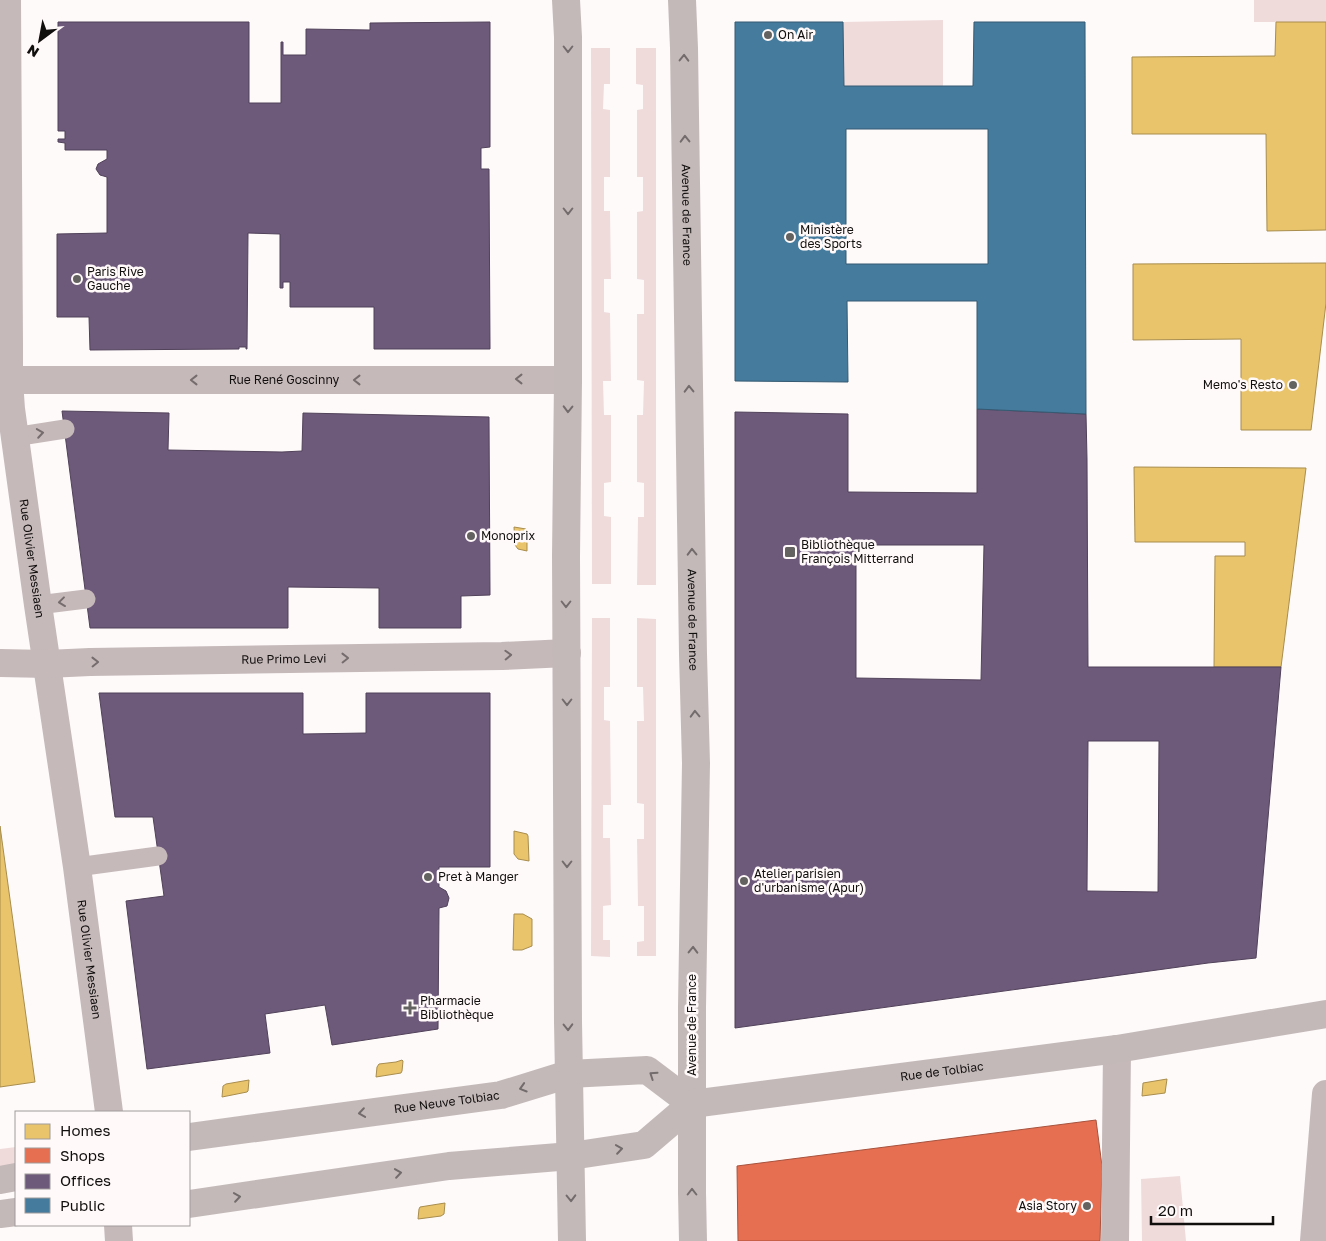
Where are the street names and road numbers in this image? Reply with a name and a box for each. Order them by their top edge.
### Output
street label: Avenue de France [679,164,695,266]
street label: Rue René Goscinny [229,372,340,387]
street label: Rue Olivier Messiaen [16,498,48,619]
street label: Avenue de France [685,569,701,671]
street label: Rue Primo Levi [241,651,327,667]
street label: Rue Olivier Messiaen [74,899,105,1020]
street label: Avenue de France [684,974,699,1076]
street label: Rue de Tolbiac [899,1058,985,1084]
street label: Rue Neuve Tolbiac [393,1087,501,1116]

